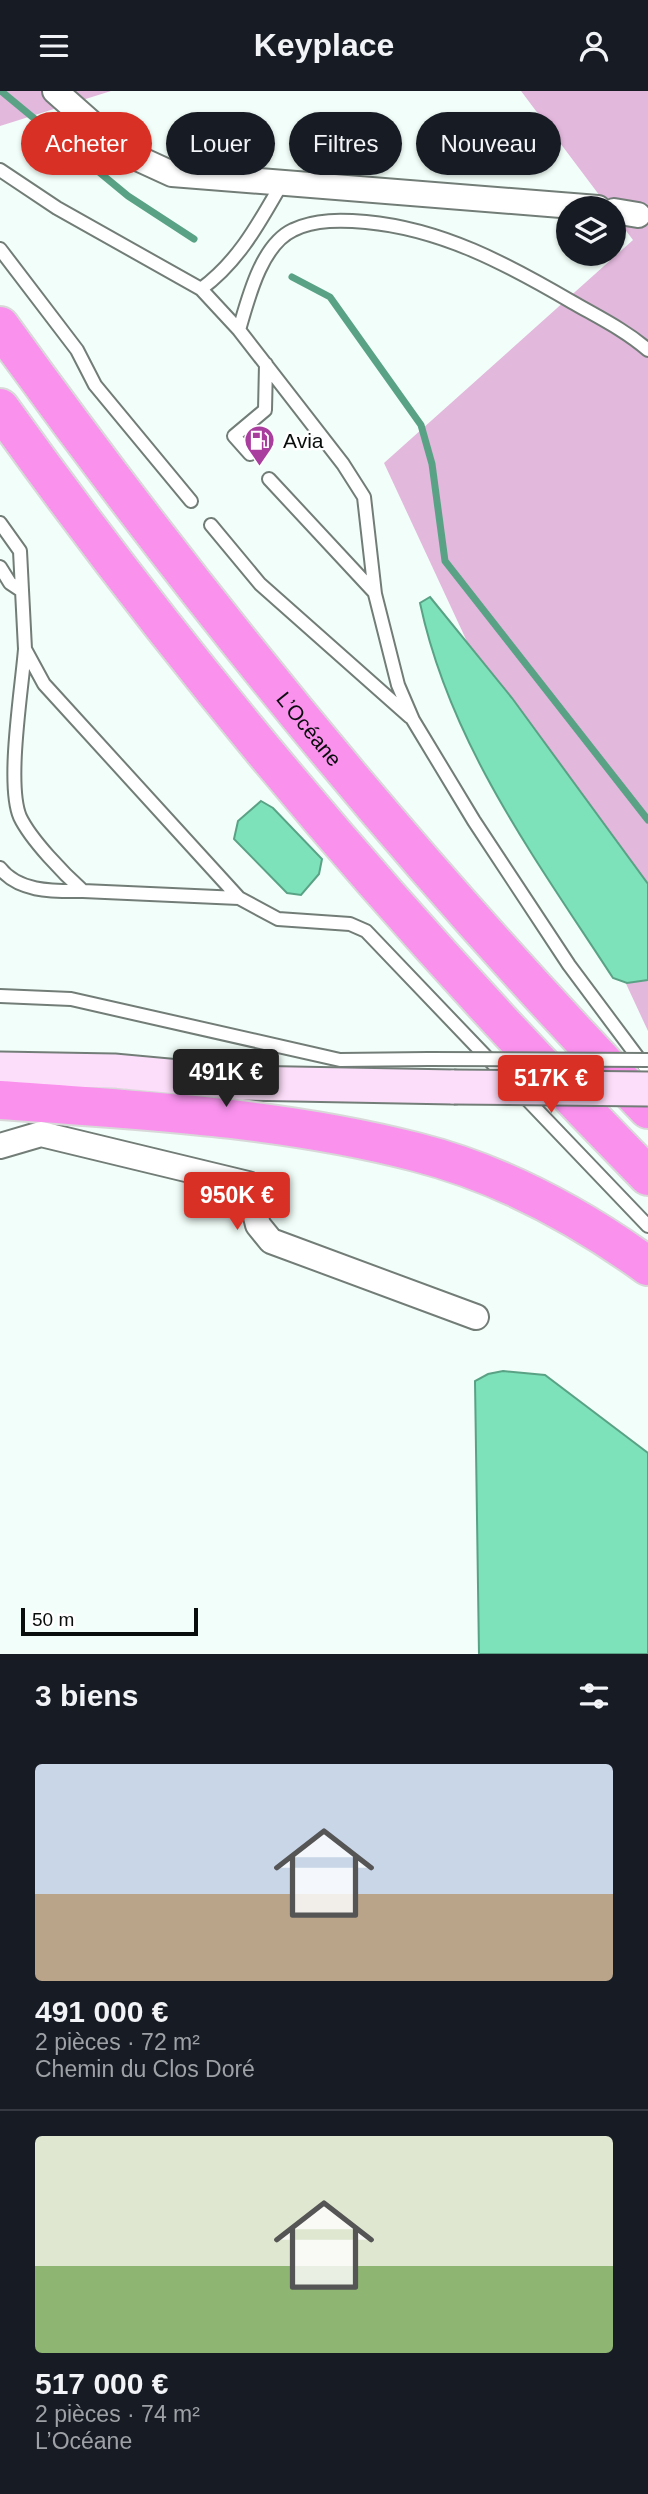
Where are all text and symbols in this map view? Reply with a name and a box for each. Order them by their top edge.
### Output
icon: menu [35,27,73,65]
text: Keyplace [254,27,394,63]
icon: person [575,27,613,65]
chip: Acheter [21,112,152,175]
chip: Louer [166,112,275,175]
chip: Filtres [289,112,402,175]
chip: Nouveau [416,112,561,175]
map controls [556,196,626,266]
button: layers [556,196,626,266]
fuel station icon: Avia [243,423,277,467]
place label: Avia [283,429,324,452]
street label: L’Océane [273,687,347,770]
pin: 491K € [169,1049,283,1109]
pin: 517K € [494,1055,608,1115]
text: 491K € [189,1059,263,1085]
text: 517K € [514,1065,588,1091]
pin: 950K € [180,1173,294,1232]
text: 950K € [200,1182,274,1208]
scale bar [21,1605,198,1637]
text: 50 m [32,1609,74,1630]
icon: filters [575,1677,613,1715]
text: 3 biens [35,1679,138,1712]
icon: home [261,1810,387,1936]
text: 491 000 € [35,1995,168,2028]
text: 2 pièces · 72 m² [35,2029,200,2055]
text: Chemin du Clos Doré [35,2056,255,2082]
icon: home [261,2182,387,2308]
text: 517 000 € [35,2367,168,2400]
text: 2 pièces · 74 m² [35,2401,200,2427]
text: L’Océane [35,2428,132,2454]

